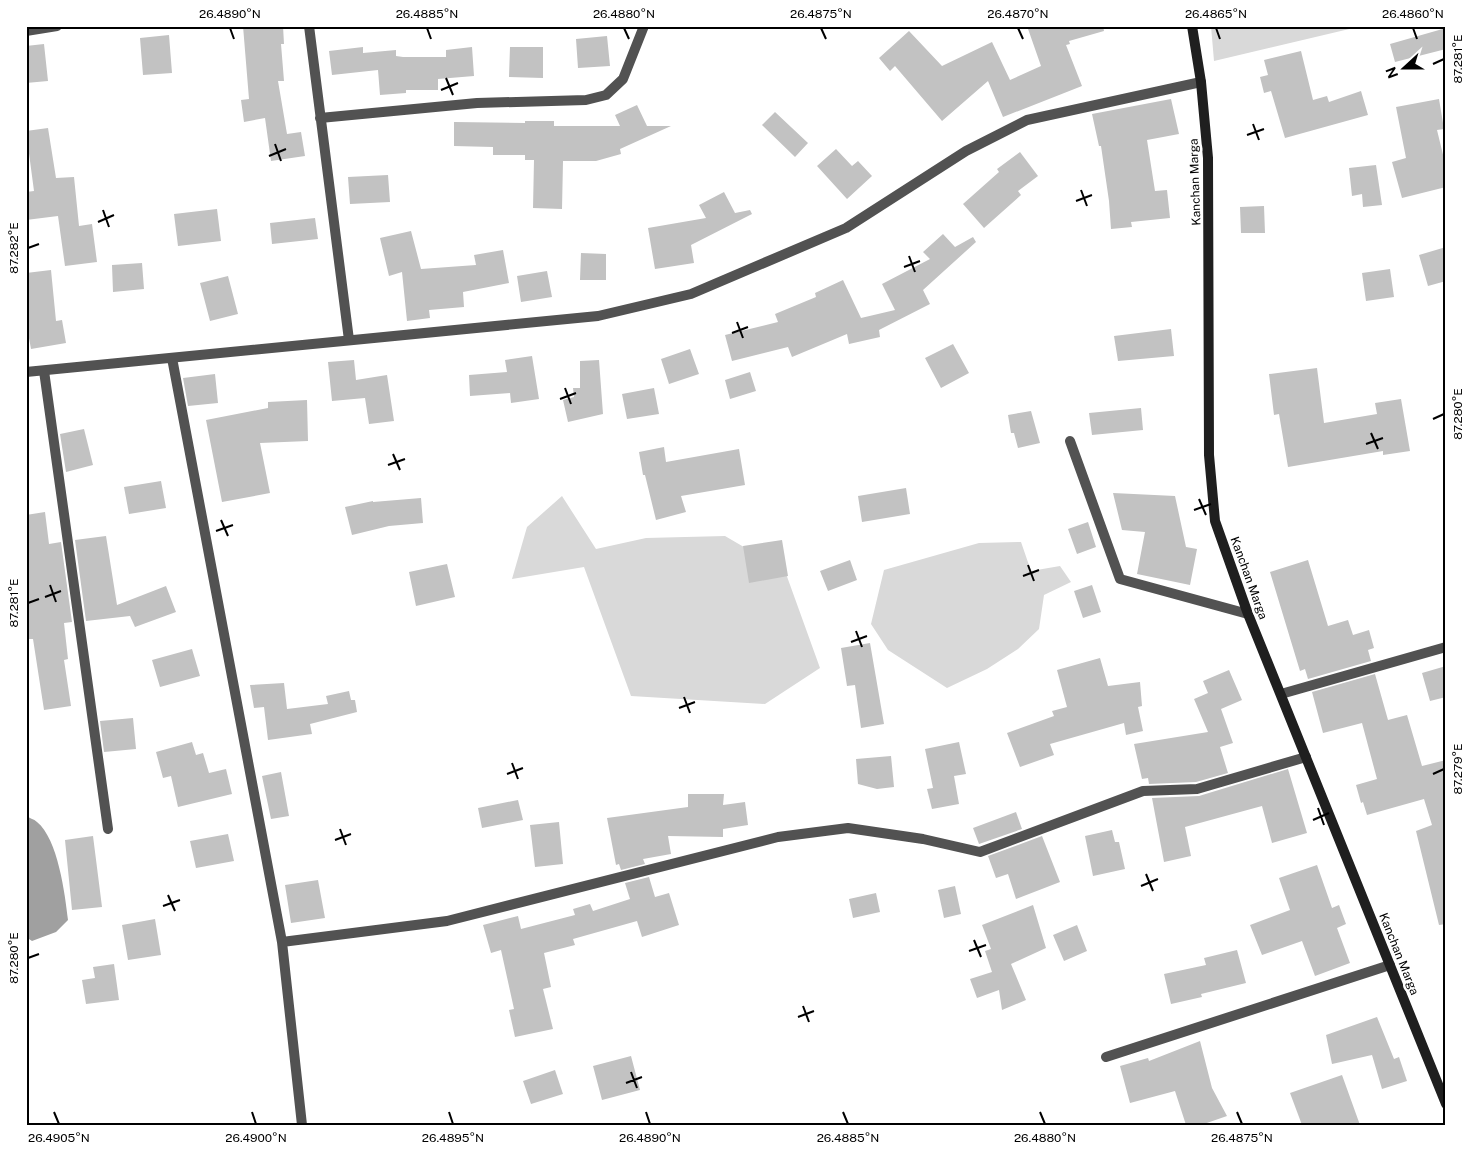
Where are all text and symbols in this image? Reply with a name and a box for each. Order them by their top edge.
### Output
text: 26.4890°N [199,7,261,21]
text: 26.4885°N [396,7,458,21]
text: 26.4880°N [593,7,655,21]
text: 26.4875°N [790,7,852,21]
text: 26.4870°N [987,7,1049,21]
text: 26.4865°N [1185,7,1247,21]
text: 26.4860°N [1382,7,1444,21]
text: 87.281°E [1451,34,1465,84]
north arrow [1380,42,1430,92]
text: N [1382,65,1401,81]
street label: Kanchan Marga [1186,138,1204,226]
text: 87.282°E [7,222,21,274]
text: 87.280°E [1451,388,1465,440]
street label: Kanchan Marga [1228,535,1270,621]
text: 87.281°E [7,578,21,628]
text: 87.279°E [1451,744,1465,794]
street label: Kanchan Marga [1376,911,1422,997]
text: 87.280°E [7,932,21,984]
text: 26.4905°N [28,1131,90,1145]
text: 26.4900°N [225,1131,287,1145]
text: 26.4895°N [422,1131,484,1145]
text: 26.4890°N [619,1131,681,1145]
text: 26.4885°N [817,1131,879,1145]
text: 26.4880°N [1014,1131,1076,1145]
text: 26.4875°N [1211,1131,1273,1145]

